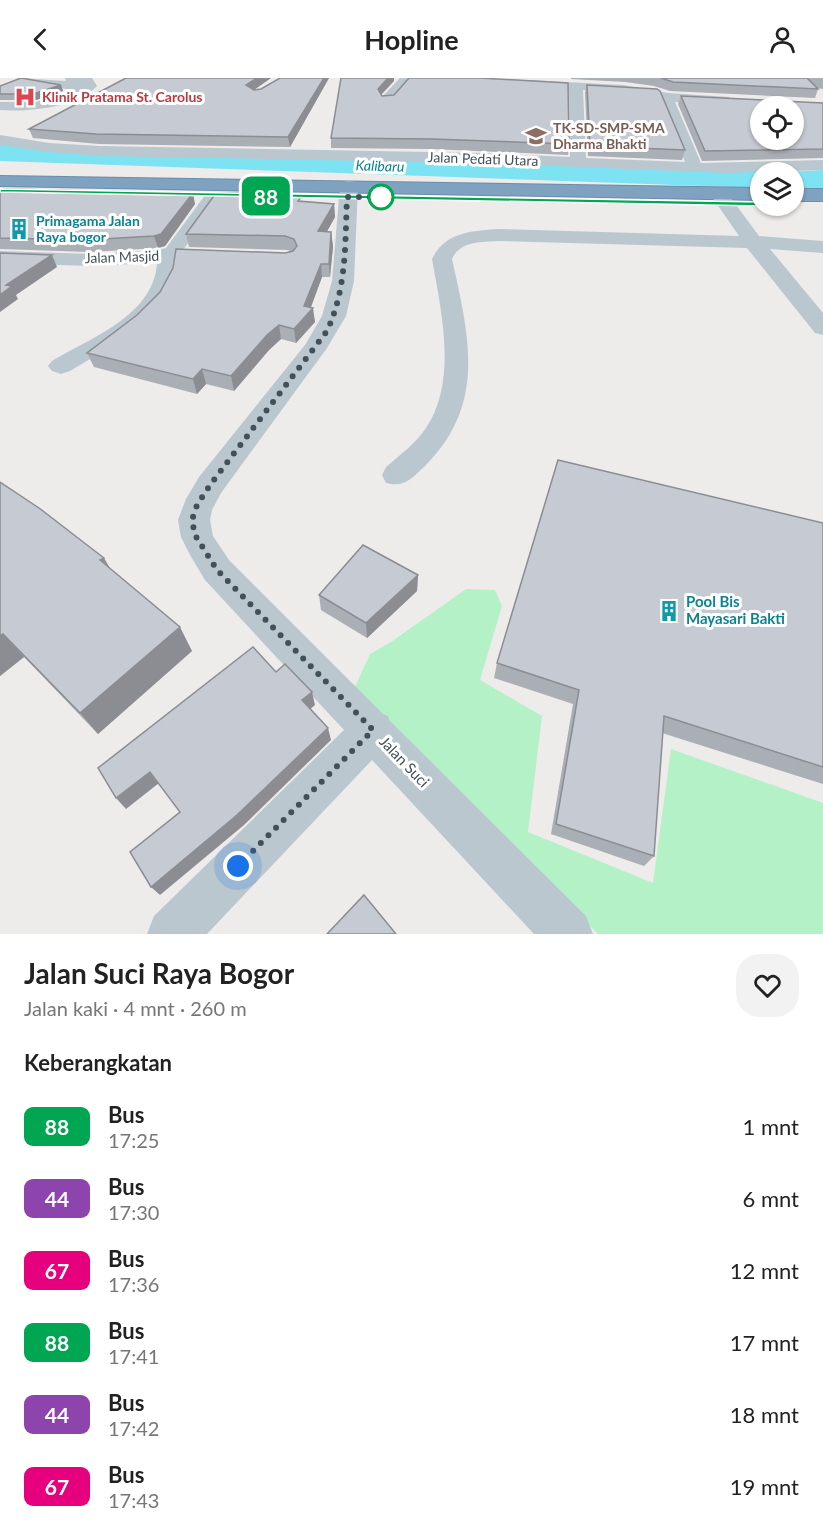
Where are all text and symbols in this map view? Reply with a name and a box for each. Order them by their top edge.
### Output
icon: back [24,23,57,56]
text: Hopline [364,23,459,56]
icon: person [766,23,799,56]
hospital icon: Klinik Pratama St. Carolus [13,85,37,109]
place label: Klinik Pratama St. Carolus [42,88,202,105]
map controls [750,96,804,216]
button: locate [750,96,804,150]
place label: TK-SD-SMP-SMA Dharma Bhakti [553,119,665,152]
school or university icon: TK-SD-SMP-SMA Dharma Bhakti [524,124,548,148]
street label: Jalan Pedati Utara [427,148,539,169]
water label: Kalibaru [355,156,405,175]
button: layers [750,162,804,216]
line badge: 88 [239,176,293,216]
text: 88 [254,184,278,209]
unlabelled marker [368,184,394,210]
place label: Primagama Jalan Raya bogor [36,212,140,245]
building icon: Primagama Jalan Raya bogor [7,217,31,241]
street label: Jalan Masjid [84,247,160,266]
place label: Pool Bis Mayasari Bakti [686,592,785,627]
building icon: Pool Bis Mayasari Bakti [657,599,681,623]
street label: Jalan Suci [376,732,433,791]
your location [223,851,253,881]
button: heart [736,954,799,1017]
text: Jalan Suci Raya Bogor [24,956,294,990]
text: Jalan kaki · 4 mnt · 260 m [24,996,247,1020]
text: Keberangkatan [24,1049,172,1076]
text: Bus [108,1101,144,1128]
text: 1 mnt [743,1113,799,1140]
text: 88 [45,1114,69,1139]
text: 17:25 [108,1128,159,1152]
text: Bus [108,1173,144,1200]
text: 6 mnt [743,1185,799,1212]
text: 44 [45,1186,69,1211]
text: 17:30 [108,1200,159,1224]
text: Bus [108,1245,144,1272]
text: 12 mnt [730,1257,799,1284]
text: 67 [45,1258,69,1283]
text: 17:36 [108,1272,159,1296]
text: Bus [108,1317,144,1344]
text: 17 mnt [730,1329,799,1356]
text: 88 [45,1330,69,1355]
text: 17:41 [108,1344,159,1368]
text: Bus [108,1389,144,1416]
text: 18 mnt [730,1401,799,1428]
text: 44 [45,1402,69,1427]
text: 17:42 [108,1416,159,1440]
text: Bus [108,1461,144,1488]
text: 19 mnt [730,1473,799,1500]
text: 67 [45,1474,69,1499]
text: 17:43 [108,1488,159,1512]

